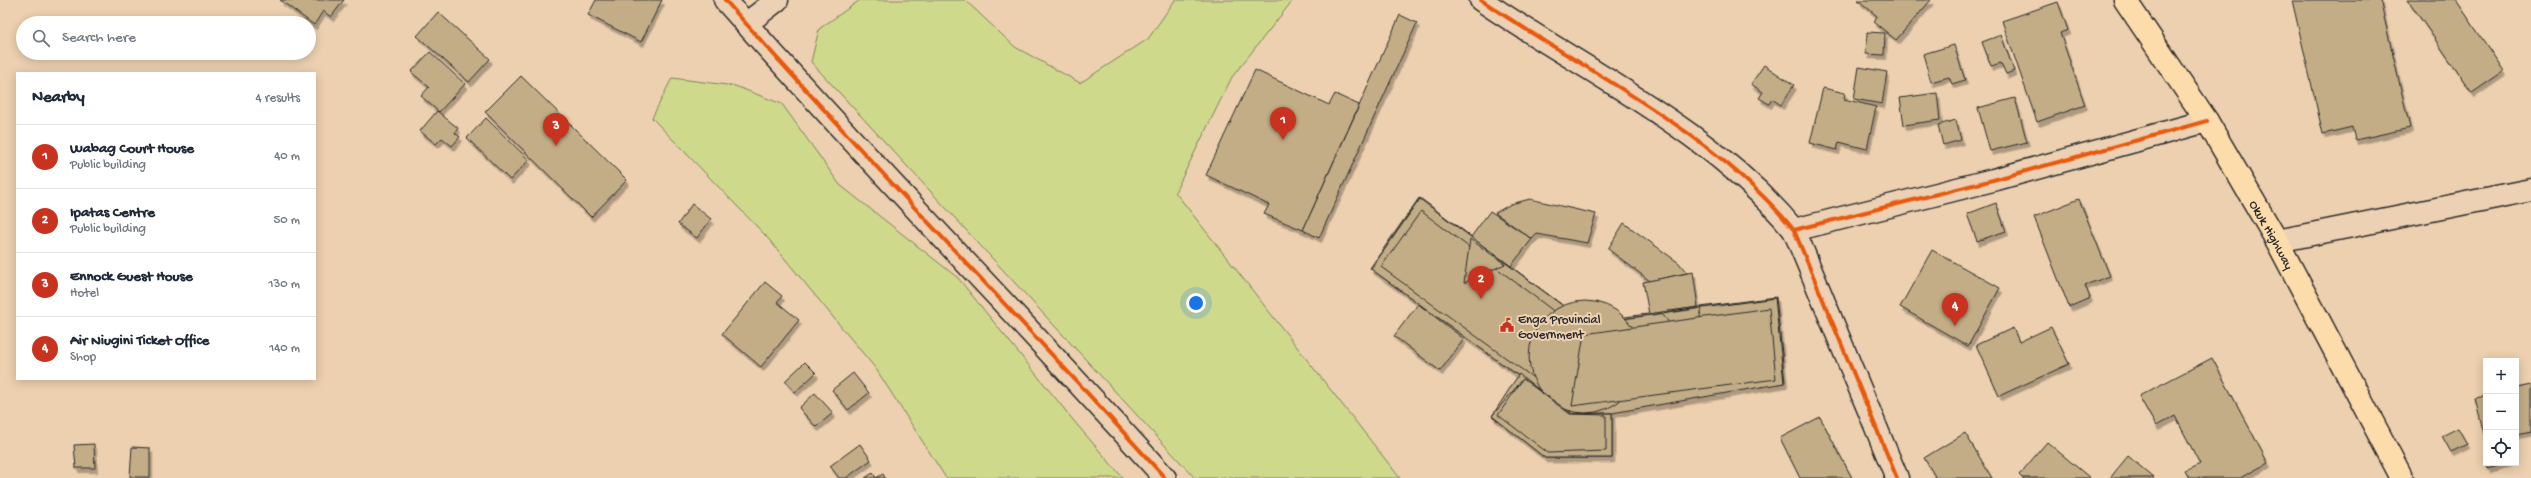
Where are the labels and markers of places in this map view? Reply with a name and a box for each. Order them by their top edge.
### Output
pin: 1 [1270,107,1296,140]
pin: 3 [543,113,569,146]
pin: 2 [1468,266,1494,299]
pin: 4 [1942,293,1968,326]
place label: Enga Provincial Government [1518,313,1601,343]
public building icon: Enga Provincial Government [1499,317,1515,333]

